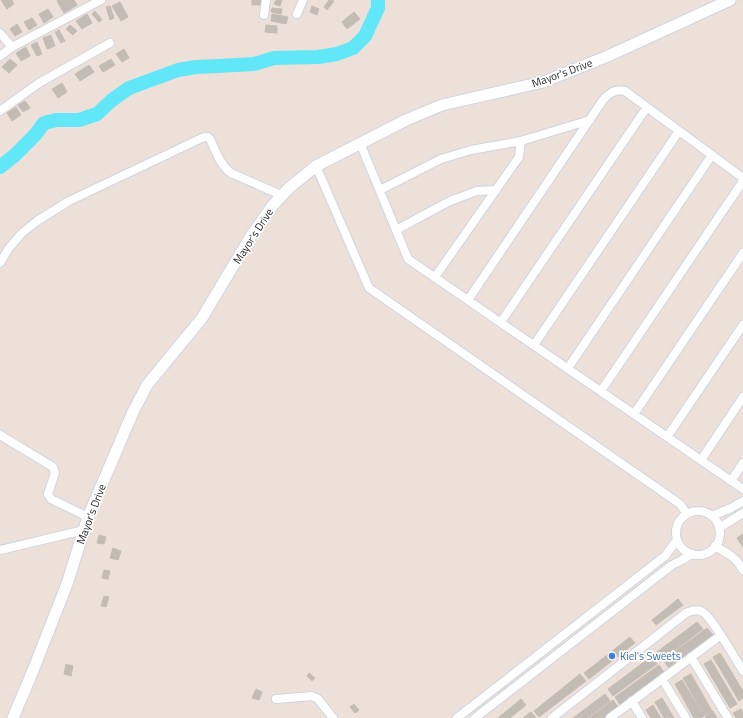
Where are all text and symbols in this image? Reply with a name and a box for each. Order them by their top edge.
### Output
street label: Mayor's Drive [529,54,595,91]
street label: Mayor's Drive [229,205,277,267]
street label: Mayor's Drive [72,481,110,546]
place label: Kiel's Sweets [620,648,681,664]
marker: Kiel's Sweets [607,651,617,661]

